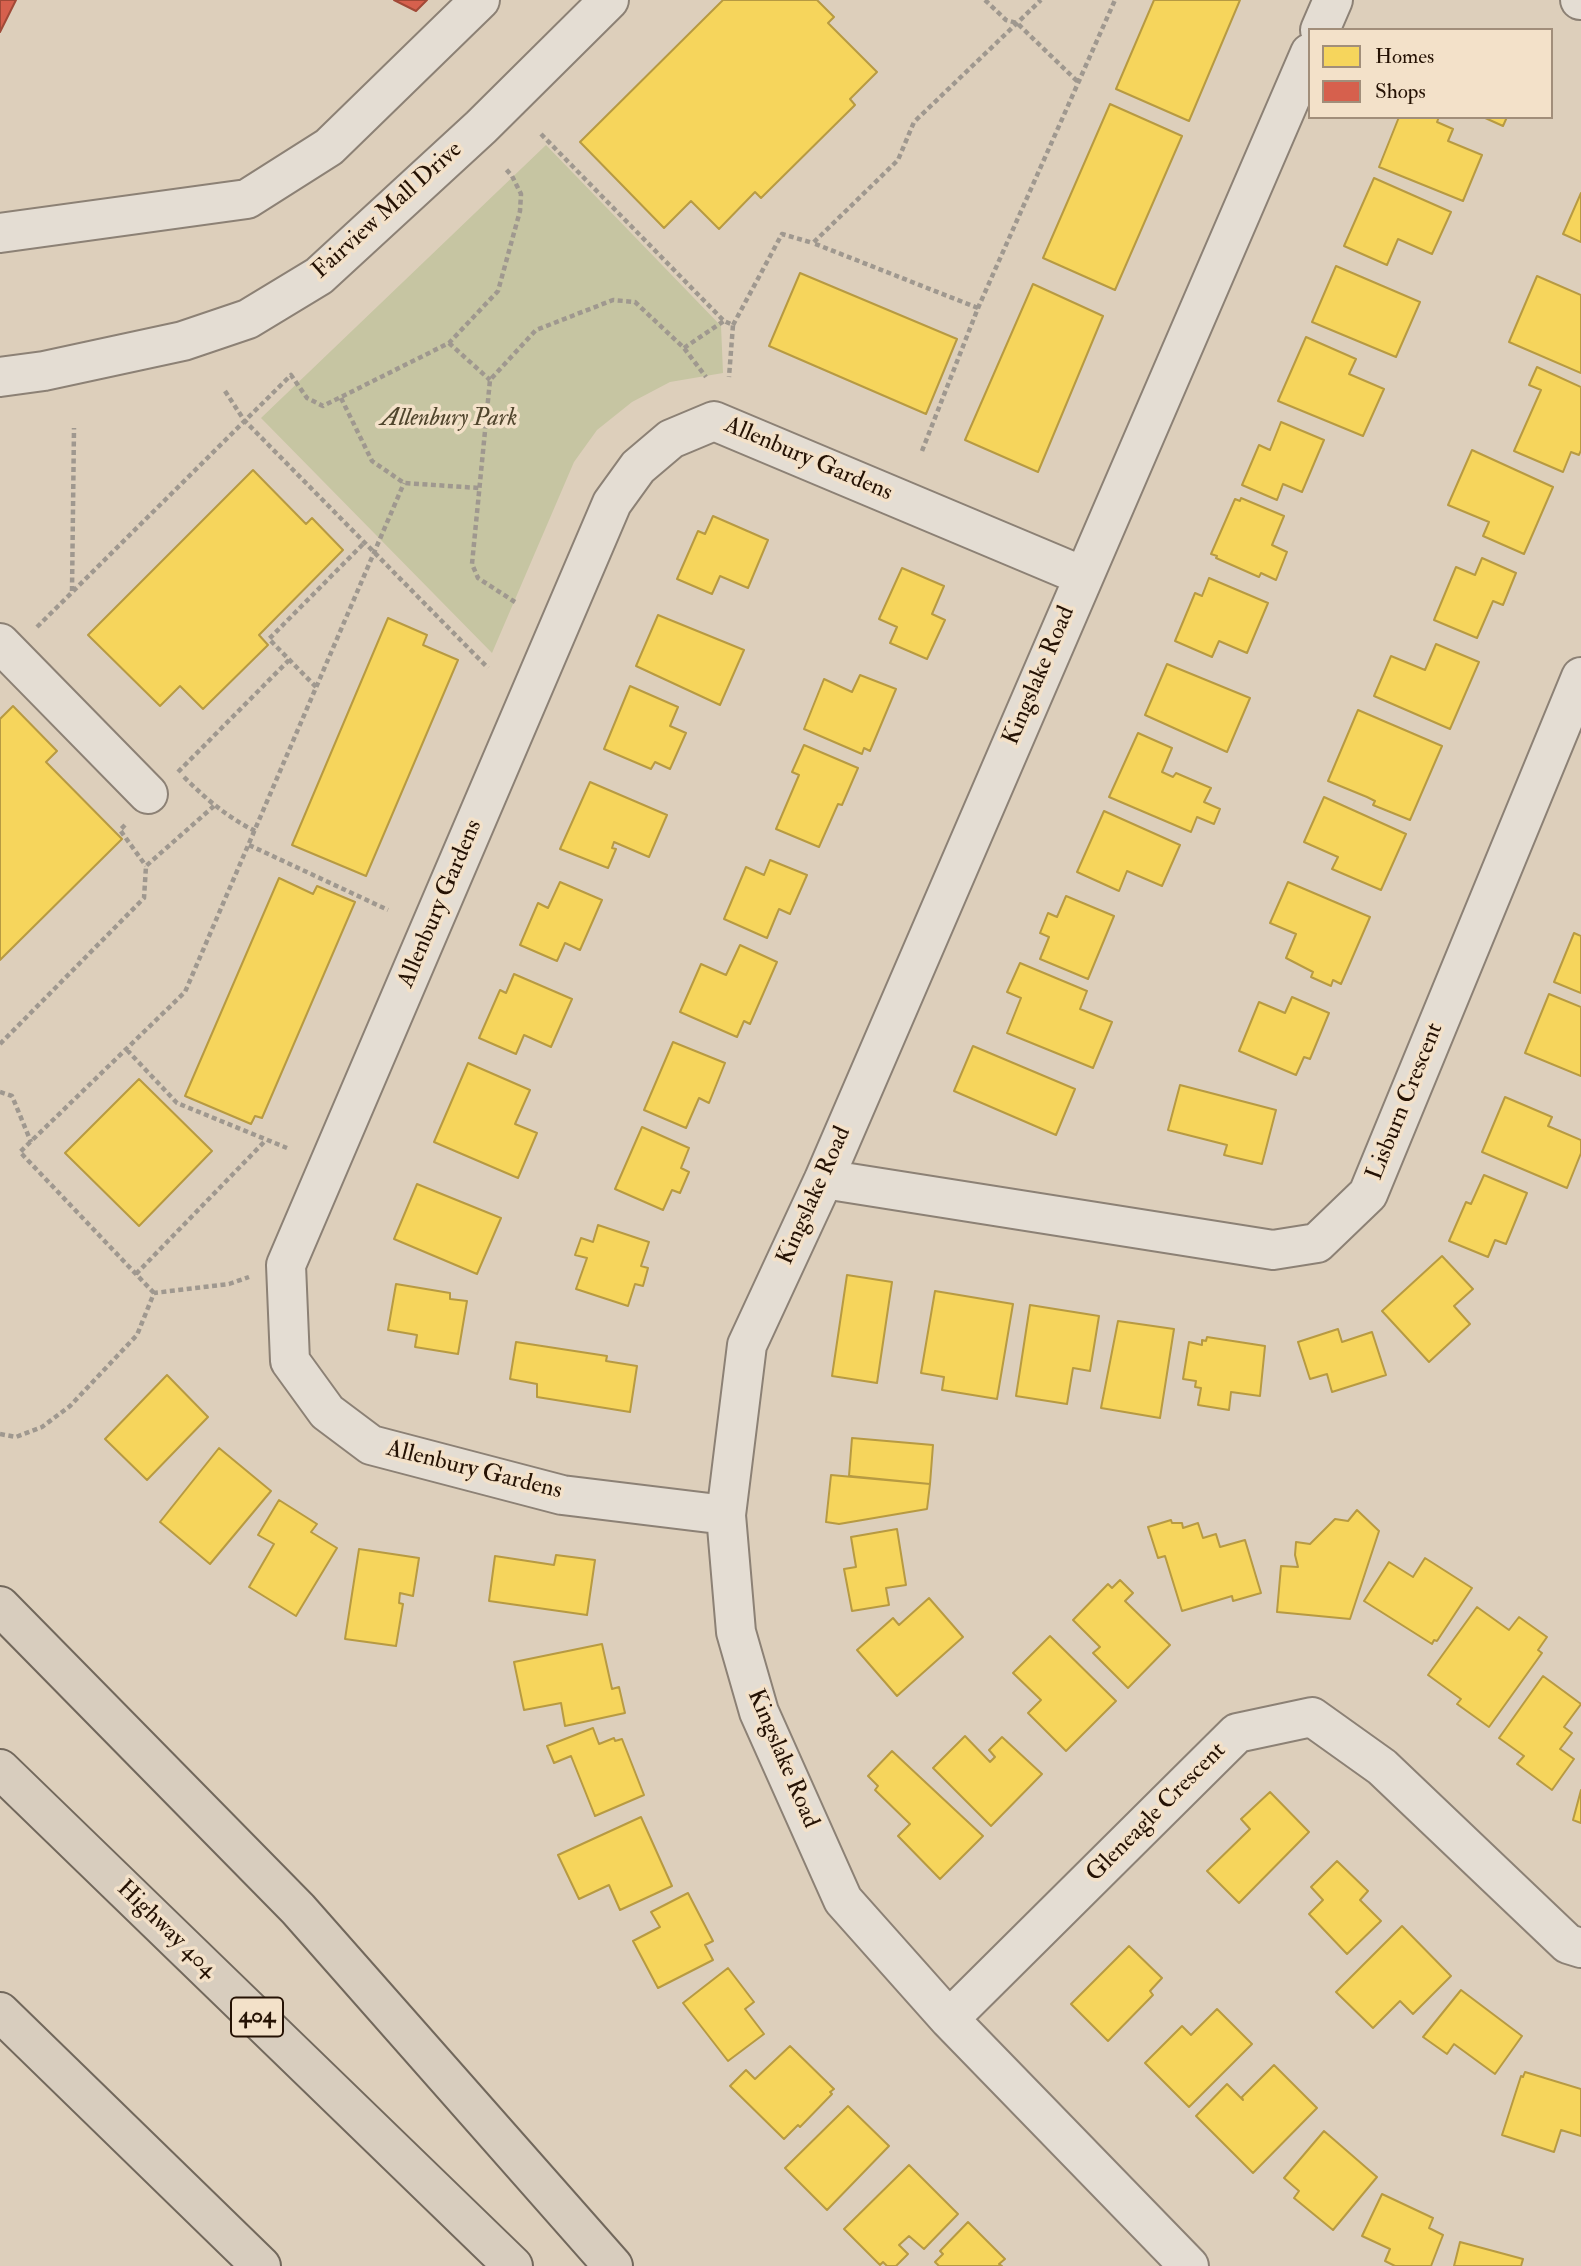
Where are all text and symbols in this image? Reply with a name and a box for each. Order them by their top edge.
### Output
legend [1308,28,1553,119]
text: Homes [1375,43,1434,70]
text: Shops [1375,78,1426,105]
street label: Fairview Mall Drive [307,136,469,286]
park label: Allenbury Park [380,406,518,434]
street label: Allenbury Gardens [720,412,896,508]
street label: Kingslake Road [998,602,1082,750]
street label: Allenbury Gardens [393,816,489,992]
street label: Lisburn Crescent [1361,1019,1451,1185]
street label: Kingslake Road [772,1123,858,1269]
street label: Allenbury Gardens [383,1435,565,1507]
street label: Kingslake Road [740,1685,824,1833]
street label: Gleneagle Crescent [1081,1737,1233,1889]
street label: Highway 404 [110,1875,222,1985]
road number: 404 [231,1998,283,2036]

